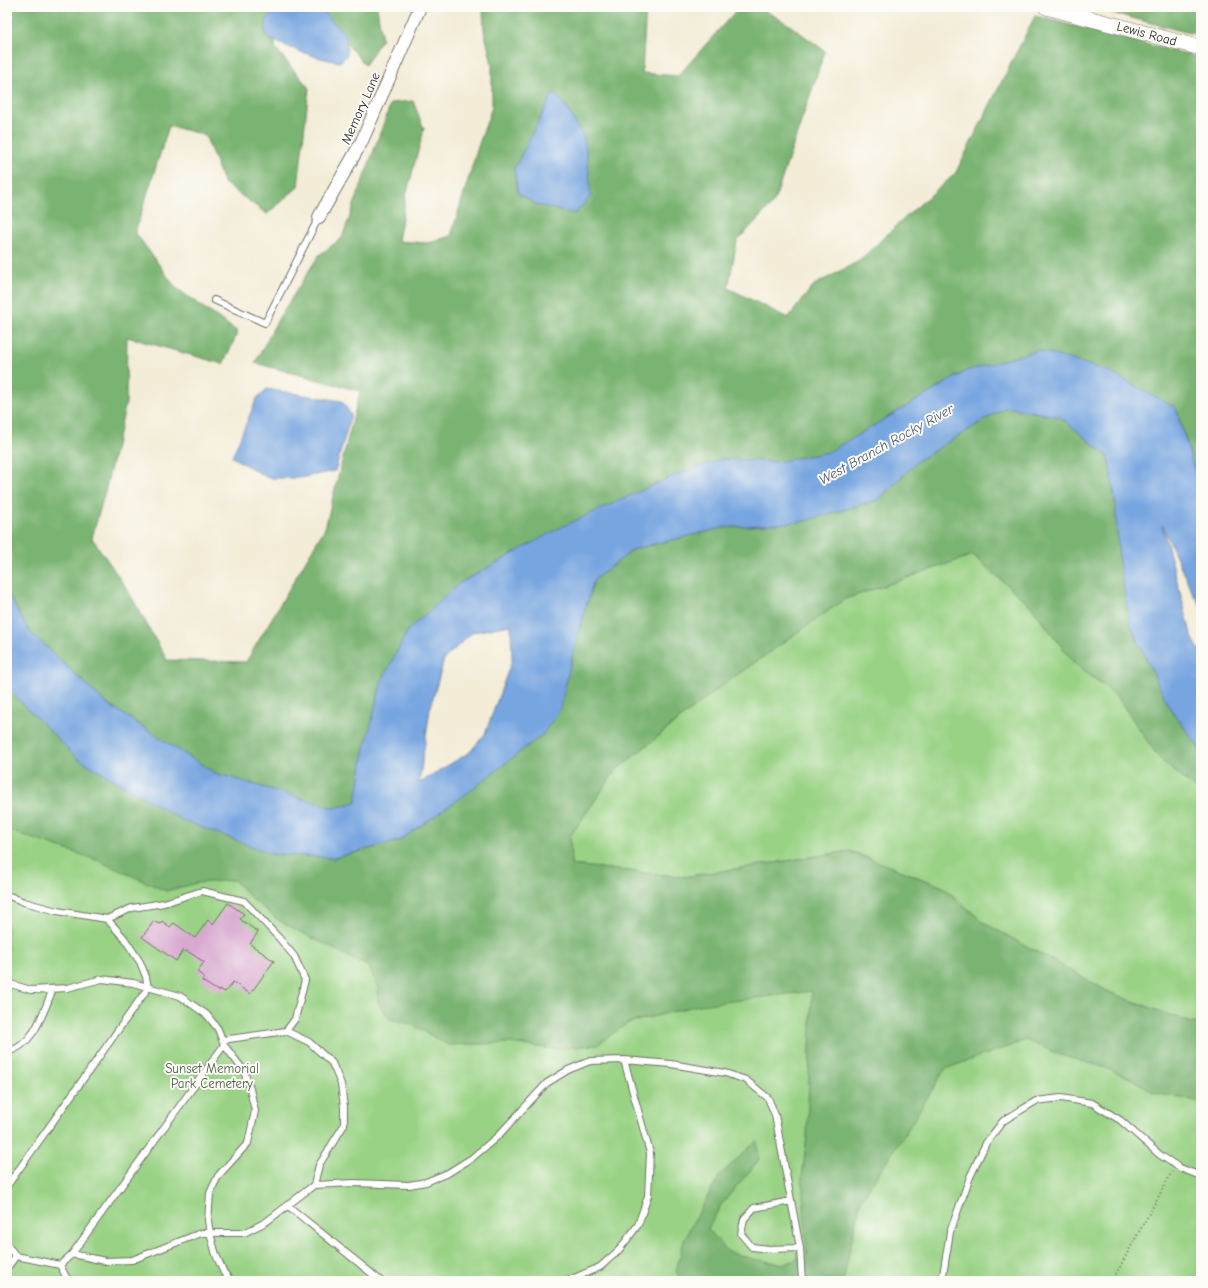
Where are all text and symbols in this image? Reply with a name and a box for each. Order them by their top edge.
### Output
street label: Lewis Road [1115,18,1178,49]
street label: Memory Lane [338,70,383,146]
water label: West Branch Rocky River [816,400,958,489]
park label: Sunset Memorial Park Cemetery [165,1061,259,1091]

